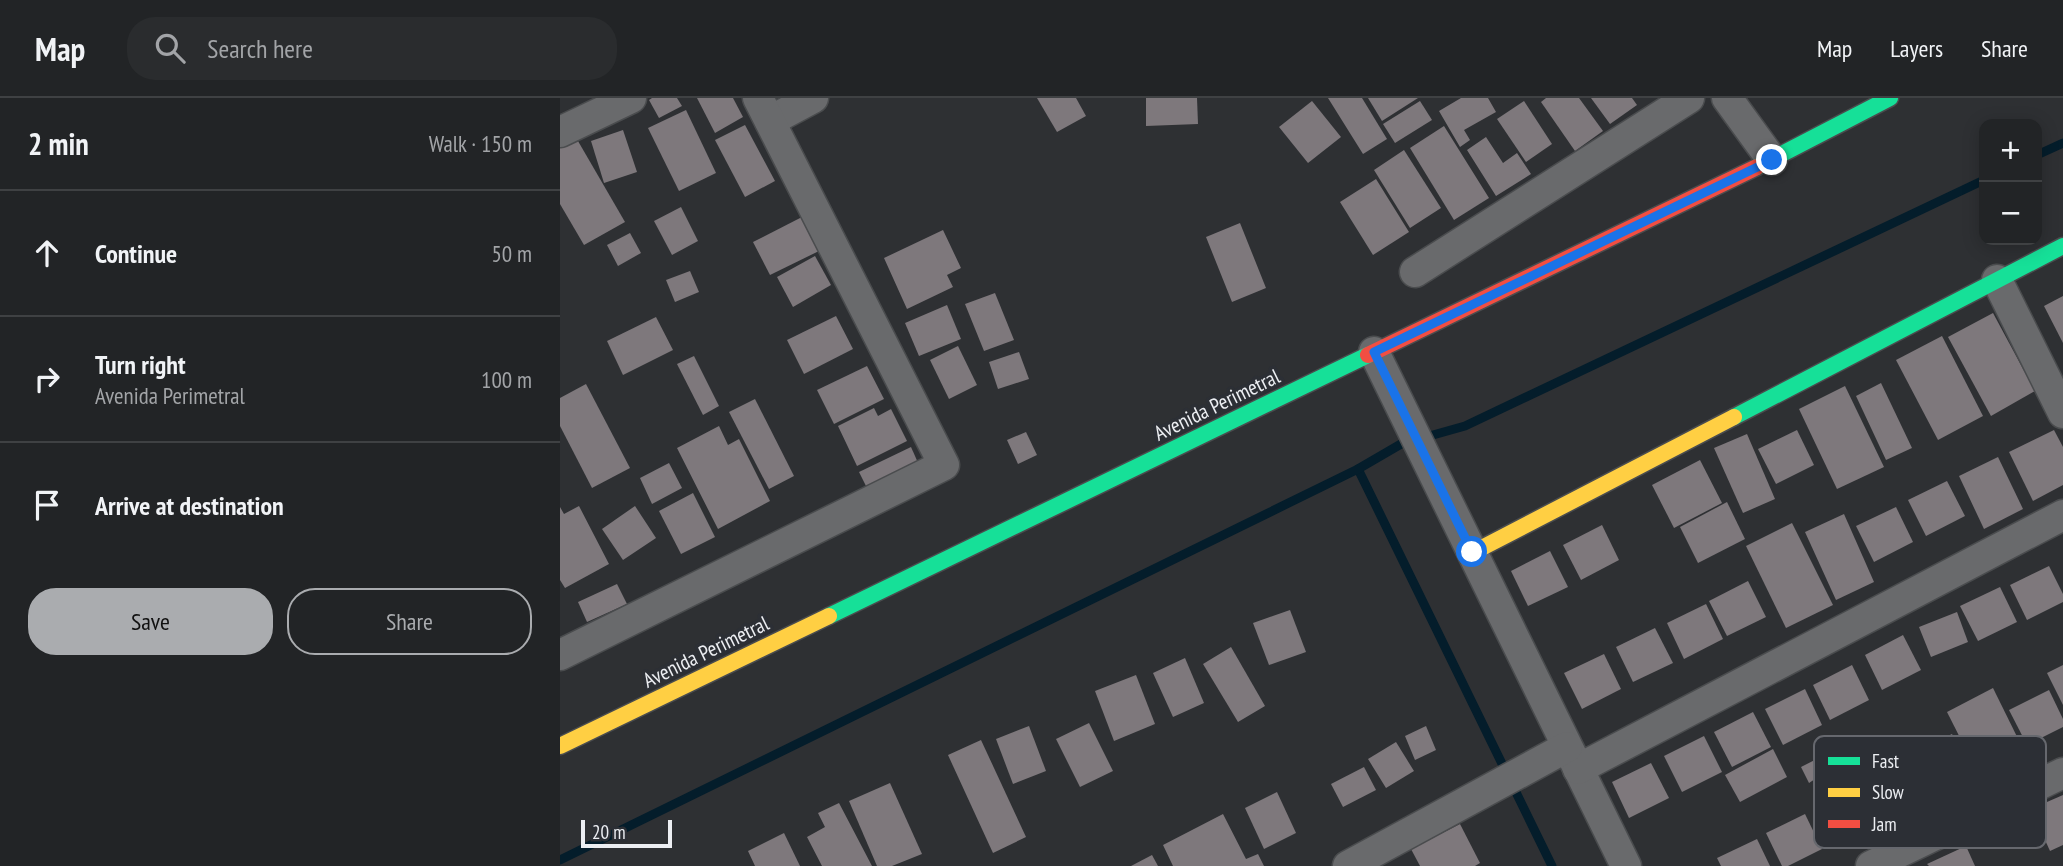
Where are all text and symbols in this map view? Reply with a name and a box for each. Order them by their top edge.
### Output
search box [127,17,617,80]
text: Map [35,27,85,70]
icon: search [151,29,189,67]
text: Search here [207,32,313,65]
text: Map [1817,33,1852,64]
text: Layers [1890,33,1943,64]
text: Share [1981,33,2028,64]
map controls [1979,119,2042,245]
button: + [1979,119,2042,182]
text: 2 min [28,124,89,163]
text: Walk · 150 m [429,129,532,158]
route end [1756,144,1787,175]
button: − [1979,182,2042,245]
icon: ahead [28,234,66,272]
text: Continue [95,237,177,270]
text: 50 m [491,239,532,268]
text: Turn right [95,348,186,381]
icon: right [28,360,66,398]
street label: Avenida Perimetral [1149,362,1284,447]
text: 100 m [481,365,532,394]
text: Avenida Perimetral [95,381,245,410]
icon: arrive [28,486,66,524]
text: Arrive at destination [95,489,284,522]
route start [1456,536,1487,567]
button: Save [28,588,273,655]
button: Share [287,588,532,655]
street label: Avenida Perimetral [638,609,773,694]
legend [1814,736,2046,848]
text: Fast [1872,749,1900,773]
text: Slow [1872,780,1905,804]
text: Jam [1871,812,1897,836]
scale bar [581,817,672,849]
text: 20 m [592,820,626,844]

